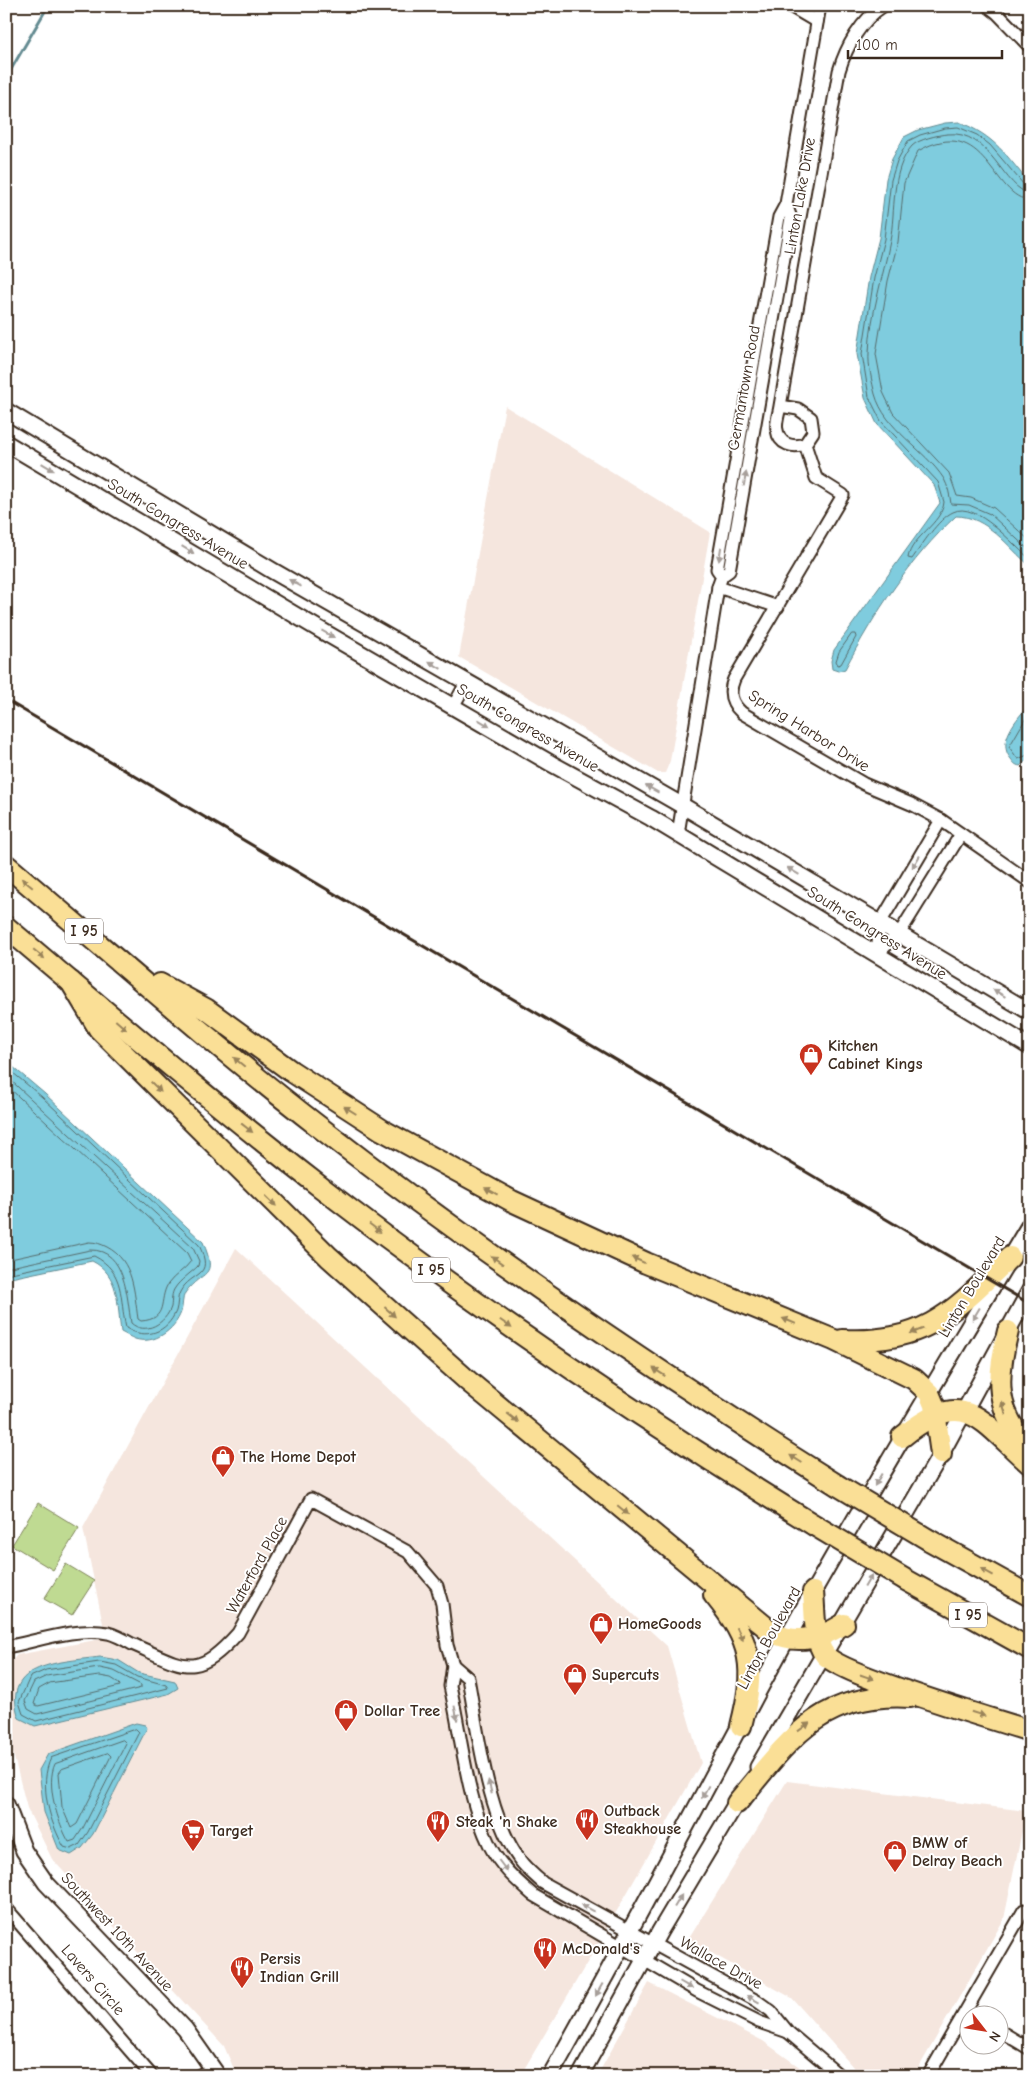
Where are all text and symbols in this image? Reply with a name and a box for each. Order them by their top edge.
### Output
scale bar [848,28,1002,60]
text: 100 m [856,36,898,54]
street label: Linton Lake Drive [781,136,819,256]
street label: Germantown Road [724,324,764,452]
one-way arrow [42,463,55,472]
one-way arrow [741,471,749,487]
street label: South Congress Avenue [104,475,252,573]
one-way arrow [181,546,194,555]
one-way arrow [715,546,723,562]
one-way arrow [288,579,301,588]
one-way arrow [321,629,334,638]
one-way arrow [429,661,442,670]
street label: South Congress Avenue [454,680,602,776]
street label: Spring Harbor Drive [745,686,873,776]
one-way arrow [477,718,490,727]
one-way arrow [646,785,659,794]
one-way arrow [911,855,920,868]
one-way arrow [786,867,799,876]
one-way arrow [22,877,34,889]
street label: South Congress Avenue [804,883,950,983]
road number: I 95 [65,918,103,944]
one-way arrow [32,948,44,960]
one-way arrow [992,989,1005,998]
one-way arrow [115,1019,127,1031]
place label: Kitchen Cabinet Kings [828,1037,923,1073]
shop icon: Kitchen Cabinet Kings [798,1042,824,1076]
one-way arrow [232,1056,245,1067]
one-way arrow [150,1081,162,1093]
one-way arrow [344,1105,357,1115]
one-way arrow [240,1123,253,1134]
one-way arrow [485,1186,498,1195]
one-way arrow [265,1195,277,1207]
one-way arrow [368,1223,382,1233]
street label: Linton Boulevard [935,1233,1009,1341]
one-way arrow [490,1255,504,1265]
one-way arrow [631,1255,645,1263]
road number: I 95 [412,1258,450,1282]
one-way arrow [383,1307,396,1318]
one-way arrow [971,1308,980,1321]
one-way arrow [782,1317,796,1325]
one-way arrow [499,1319,513,1329]
one-way arrow [910,1328,925,1335]
one-way arrow [652,1367,666,1377]
one-way arrow [1000,1400,1007,1415]
one-way arrow [506,1413,519,1424]
shop icon: The Home Depot [210,1444,236,1478]
place label: The Home Depot [240,1448,357,1466]
one-way arrow [789,1455,803,1464]
one-way arrow [873,1473,882,1486]
one-way arrow [617,1504,630,1515]
street label: Waterford Place [223,1513,291,1617]
one-way arrow [981,1568,994,1577]
one-way arrow [863,1575,872,1588]
street label: Linton Boulevard [733,1584,805,1692]
road number: I 95 [949,1602,987,1628]
shop icon: HomeGoods [588,1611,614,1645]
place label: HomeGoods [618,1615,701,1633]
one-way arrow [736,1627,744,1641]
shop icon: Supercuts [562,1662,588,1696]
place label: Supercuts [592,1666,659,1684]
one-way arrow [860,1674,875,1681]
shop icon: Dollar Tree [333,1698,359,1732]
place label: Dollar Tree [364,1702,440,1720]
one-way arrow [452,1705,460,1720]
one-way arrow [971,1711,986,1718]
one-way arrow [797,1722,811,1732]
one-way arrow [486,1780,494,1795]
one-way arrow [701,1785,709,1800]
place label: Outback Steakhouse [604,1802,681,1838]
restaurant icon: Outback Steakhouse [574,1807,600,1841]
restaurant icon: Steak 'n Shake [425,1809,451,1843]
place label: Steak 'n Shake [456,1813,558,1831]
supermarket icon: Target [180,1818,206,1852]
place label: Target [210,1822,254,1840]
place label: BMW of Delray Beach [912,1834,1002,1870]
shop icon: BMW of Delray Beach [882,1839,908,1873]
one-way arrow [498,1859,509,1872]
street label: Southwest 10th Avenue [57,1869,177,1995]
one-way arrow [673,1895,682,1908]
one-way arrow [581,1903,594,1912]
street label: Wallace Drive [676,1933,766,1993]
restaurant icon: McDonald's [532,1936,558,1970]
place label: McDonald's [562,1940,640,1958]
street label: Lavers Circle [58,1941,128,2019]
place label: Persis Indian Grill [260,1950,339,1986]
restaurant icon: Persis Indian Grill [229,1955,255,1989]
one-way arrow [680,1980,693,1989]
one-way arrow [594,1983,603,1996]
one-way arrow [746,1995,760,2003]
north arrow [958,2004,1008,2054]
text: N [985,2028,1004,2045]

